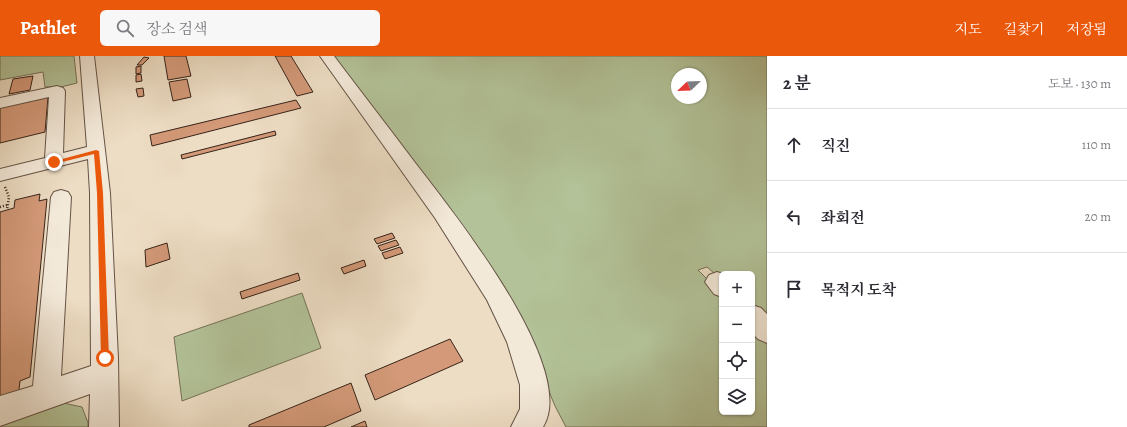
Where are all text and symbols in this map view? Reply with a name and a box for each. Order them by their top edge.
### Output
search box [100,10,380,46]
text: Pathlet [20,15,76,41]
icon: search [114,17,136,39]
text: 장소 검색 [146,19,207,39]
text: 지도 [955,20,982,39]
text: 길찾기 [1004,20,1044,39]
text: 저장됨 [1066,20,1107,39]
north arrow [671,68,707,104]
text: 2 분 [783,72,811,95]
text: 도보 · 130 m [1048,75,1111,92]
icon: ahead [783,134,805,156]
text: 직진 [821,136,850,156]
text: 110 m [1082,136,1111,153]
route end [45,153,63,171]
icon: left [783,206,805,228]
text: 좌회전 [821,208,864,228]
text: 20 m [1085,208,1111,225]
map controls [719,271,755,415]
button: + [719,271,755,307]
icon: arrive [783,278,805,300]
text: 목적지 도착 [821,280,896,300]
button: − [719,307,755,343]
button: locate [719,343,755,379]
route start [96,349,114,367]
button: layers [719,379,755,415]

